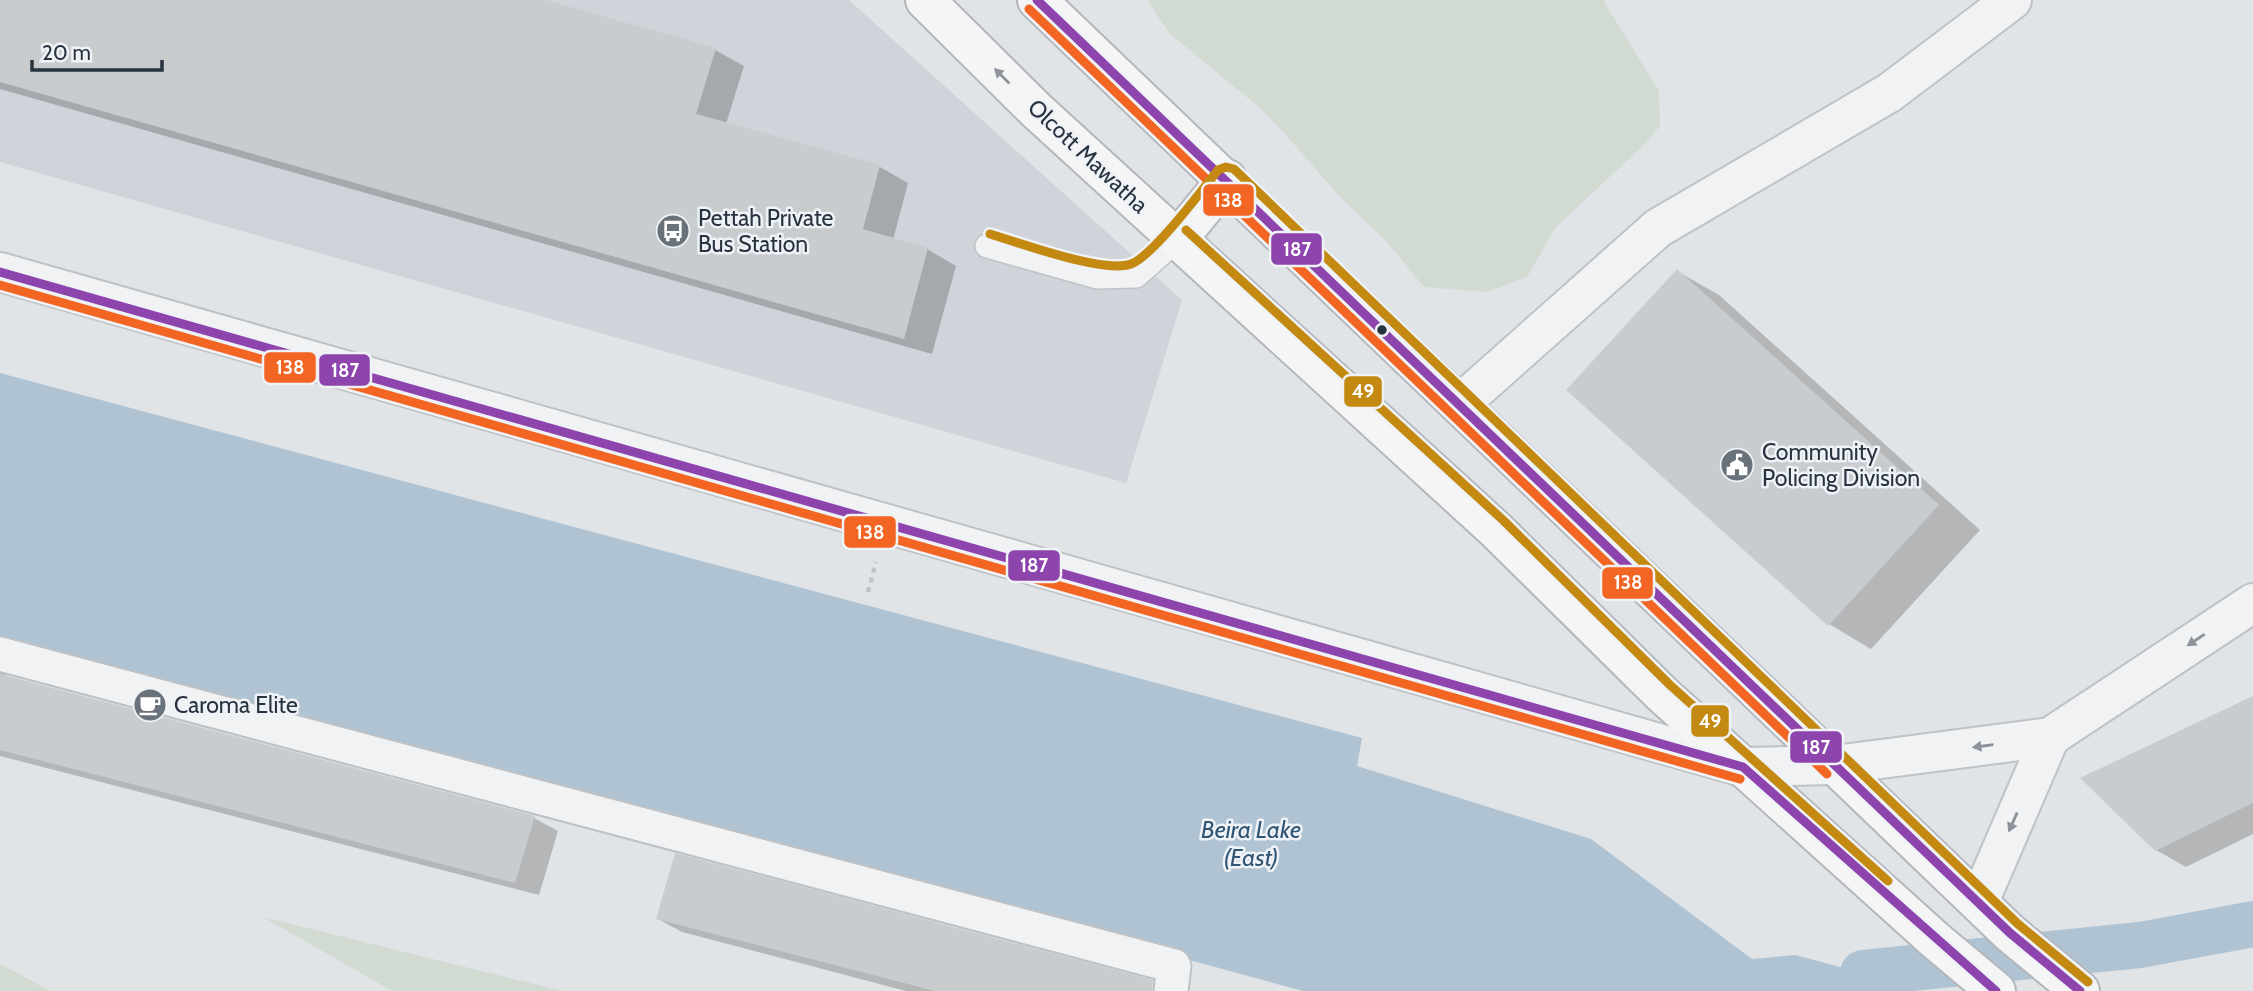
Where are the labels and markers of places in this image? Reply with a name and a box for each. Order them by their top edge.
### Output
place label: Pettah Private Bus Station [698,204,834,258]
bus stop icon: Pettah Private Bus Station [654,212,692,250]
unlabelled marker [1375,323,1389,337]
place label: Community Policing Division [1762,438,1920,492]
public building icon: Community Policing Division [1718,446,1756,484]
cafe icon: Caroma Elite [131,686,169,724]
place label: Caroma Elite [174,691,298,719]

